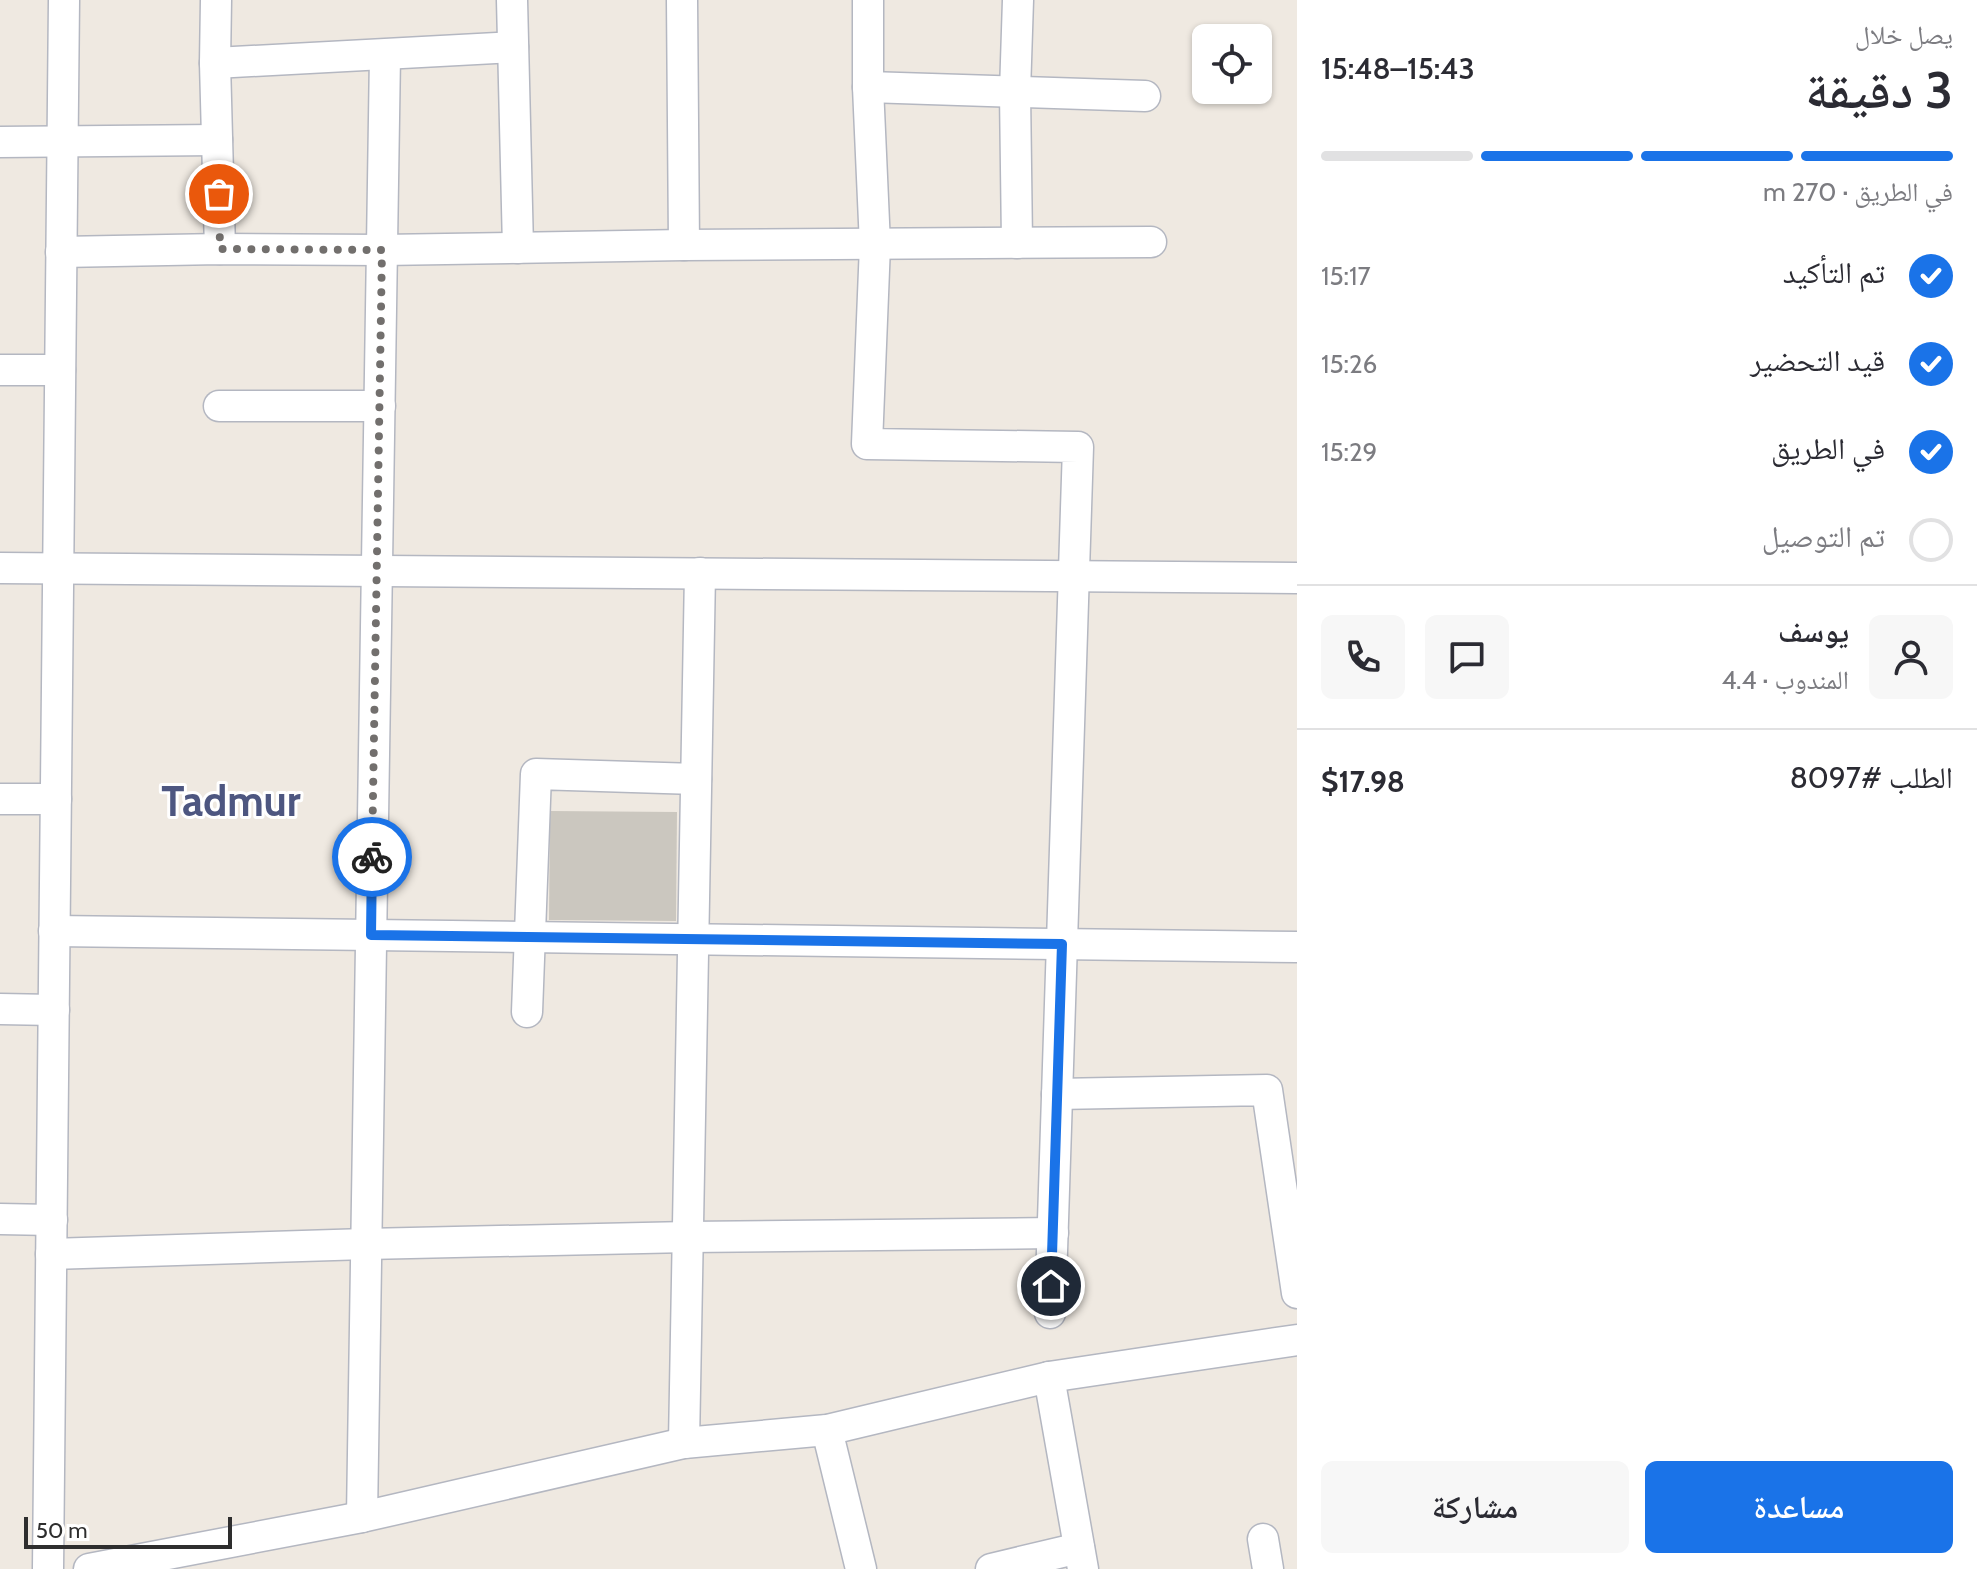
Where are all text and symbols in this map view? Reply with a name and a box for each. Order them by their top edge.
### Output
text: يصل خلال [1855,19,1953,51]
map controls [1192,24,1272,104]
button: locate [1192,24,1272,104]
text: 15:43–15:48 [1321,50,1475,87]
text: 3 دقيقة [1805,58,1953,121]
pin [185,160,253,228]
icon: bag [197,172,241,216]
text: في الطريق · 270 m [1763,176,1953,208]
text: تم التأكيد [1783,254,1885,291]
icon: check [1909,254,1953,298]
text: 15:17 [1321,260,1371,292]
text: قيد التحضير [1750,342,1885,379]
icon: check [1909,342,1953,386]
text: 15:26 [1321,348,1377,380]
text: في الطريق [1771,430,1885,467]
icon: check [1909,430,1953,474]
text: 15:29 [1321,436,1377,468]
text: تم التوصيل [1762,518,1885,555]
text: يوسف [1778,613,1849,650]
button: phone [1321,615,1405,699]
button: chat [1425,615,1509,699]
button: person [1869,615,1953,699]
text: المندوب · 4.4 [1721,664,1849,696]
text: الطلب #8097 [1790,759,1953,796]
text: $17.98 [1321,763,1405,800]
district label: Tadmur [161,775,301,827]
courier [332,817,412,897]
icon: bike [350,835,394,879]
pin [1017,1252,1085,1320]
icon: home [1029,1264,1073,1308]
button: مشاركة [1321,1461,1629,1553]
button: مساعدة [1645,1461,1953,1553]
scale bar [24,1513,232,1549]
text: 50 m [36,1517,88,1544]

